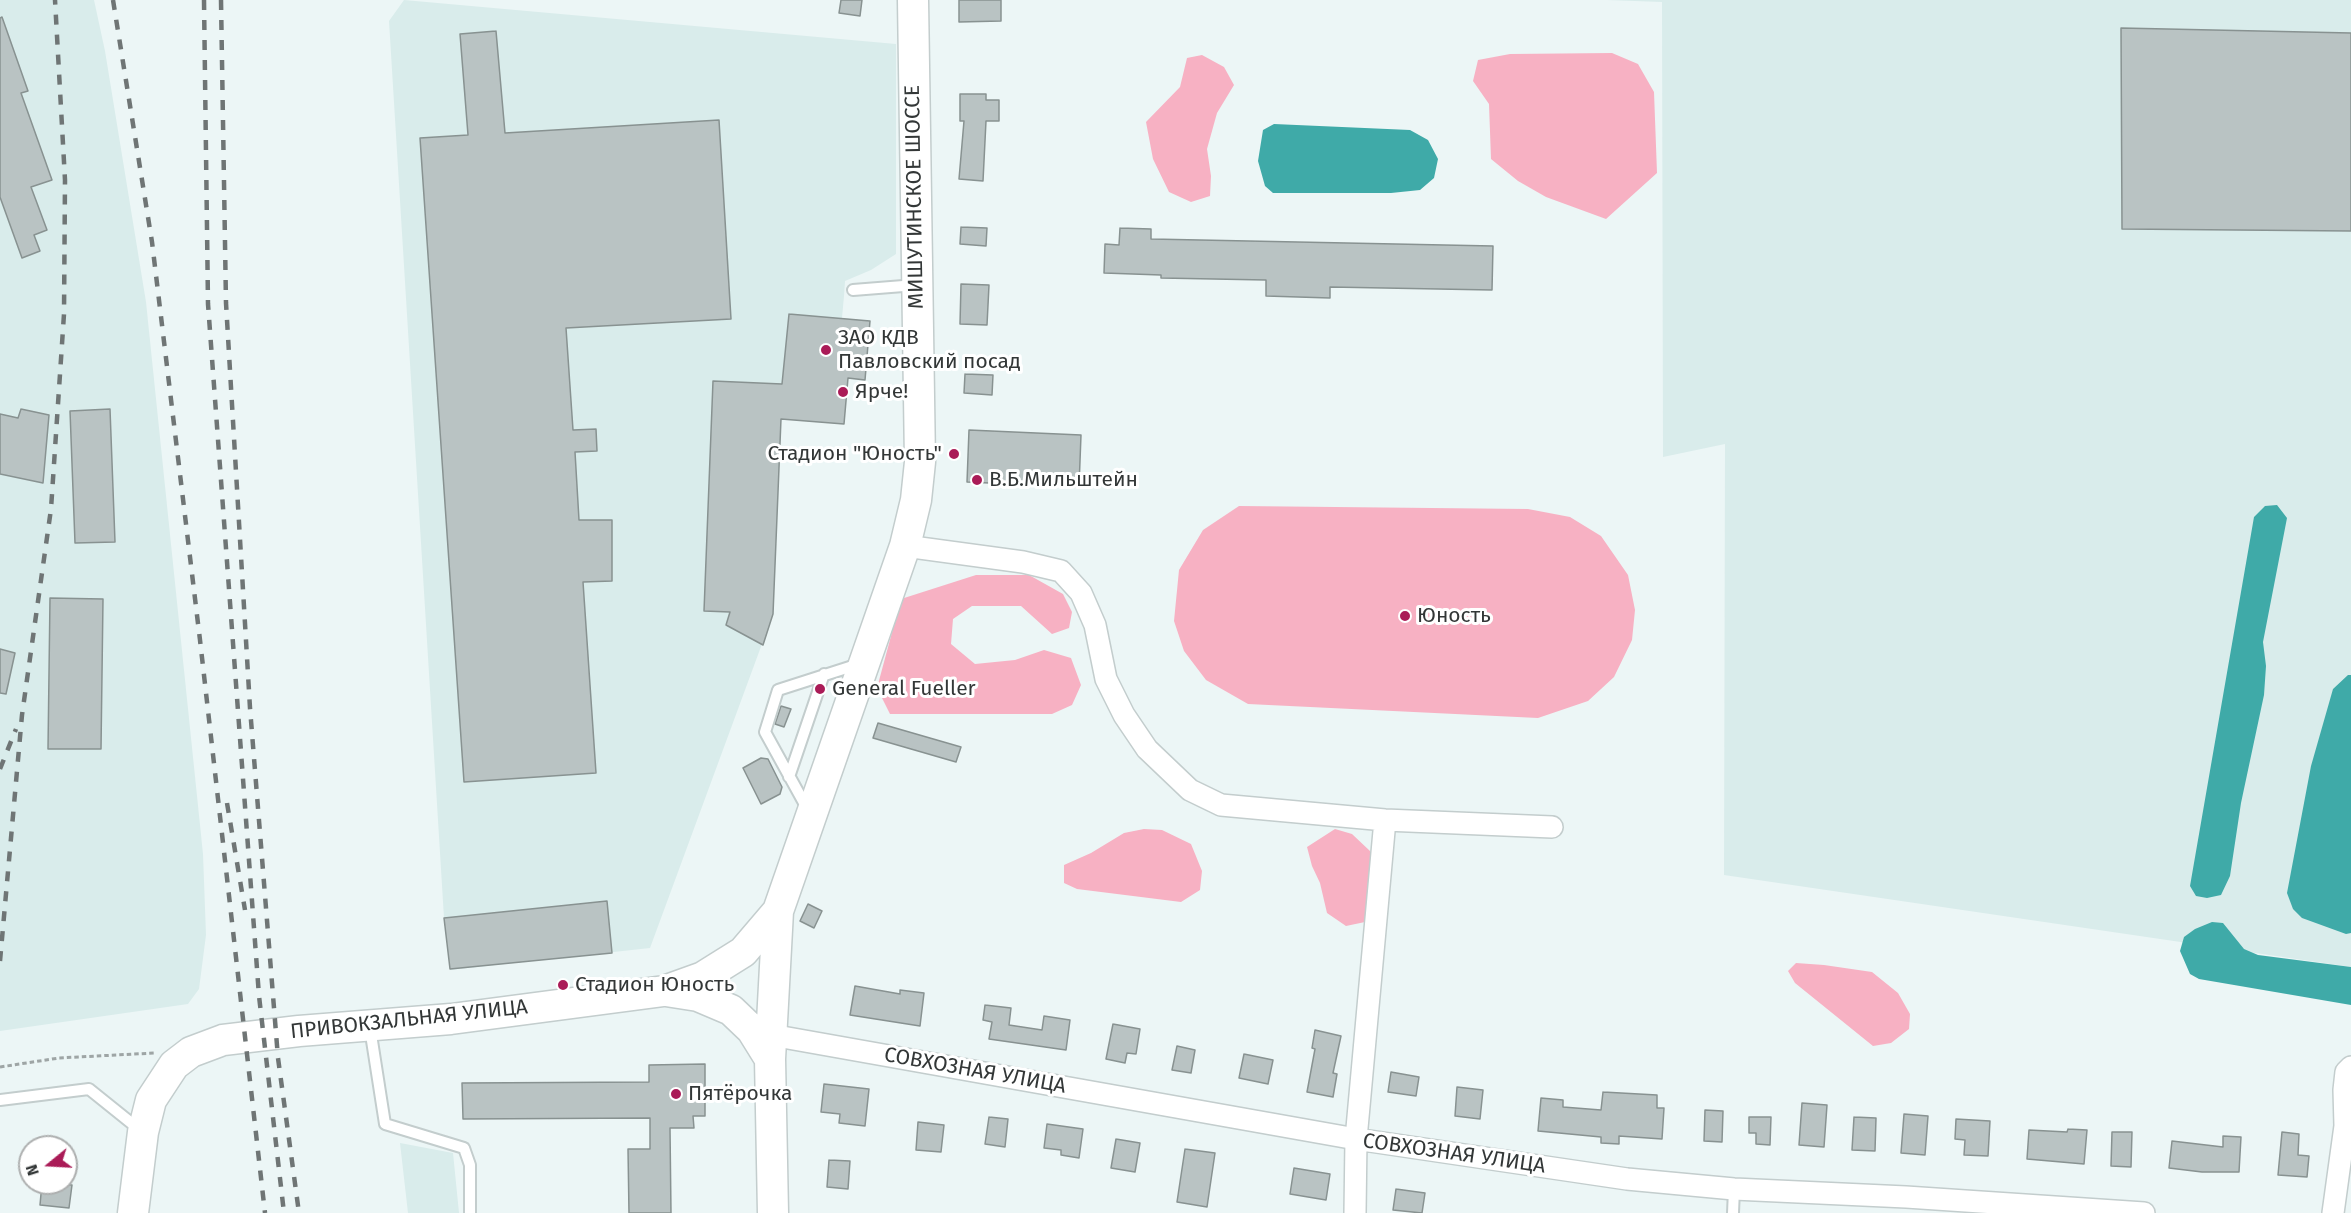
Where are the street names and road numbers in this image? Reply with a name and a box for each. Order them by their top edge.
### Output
street label: МИШУТИНСКОЕ ШОССЕ [900,85,930,309]
street label: ПРИВОКЗАЛЬНАЯ УЛИЦА [289,995,529,1045]
street label: СОВХОЗНАЯ УЛИЦА [882,1043,1068,1099]
street label: СОВХОЗНАЯ УЛИЦА [1361,1129,1547,1179]

